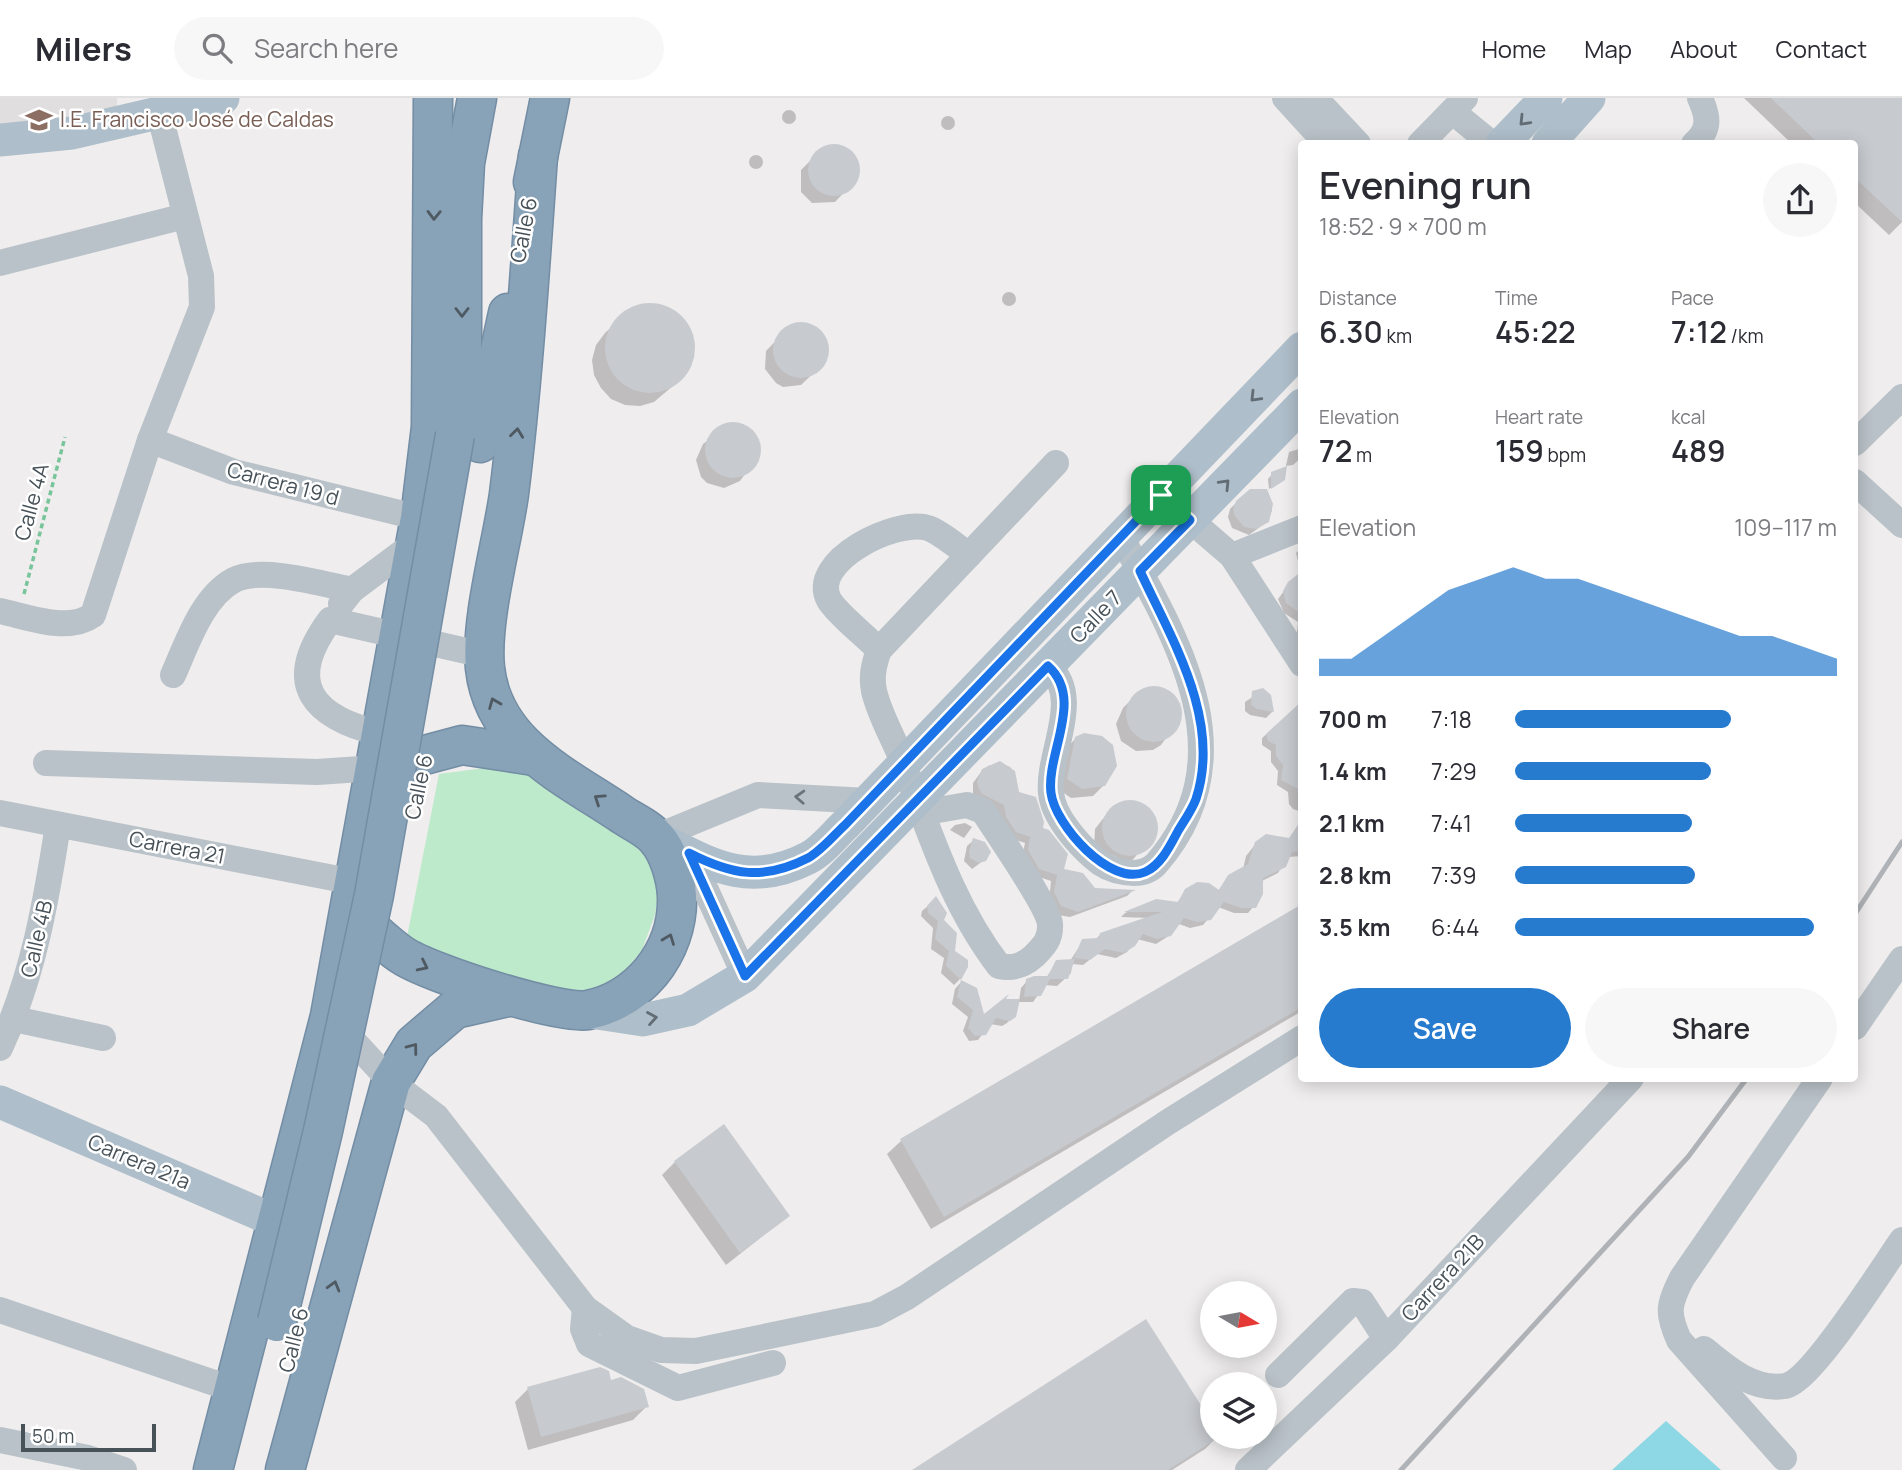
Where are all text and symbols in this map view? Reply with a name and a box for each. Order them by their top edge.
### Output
search box [174,17,664,80]
text: Milers [35,26,132,71]
icon: search [198,29,236,67]
text: Search here [254,30,399,66]
text: Home [1481,32,1546,65]
text: Map [1584,32,1632,65]
text: About [1670,32,1738,65]
text: Contact [1776,32,1867,65]
school or university icon: I.E. Francisco José de Caldas [24,105,54,135]
place label: I.E. Francisco José de Caldas [60,105,334,133]
one-way arrow [1519,113,1532,126]
text: Evening run [1319,158,1532,210]
button: share [1763,163,1837,237]
street label: Calle 6 [503,195,543,265]
one-way arrow [426,210,441,221]
text: 18:52 · 9 × 700 m [1319,210,1487,242]
text: Distance [1319,285,1397,311]
text: Time [1495,285,1538,311]
text: Pace [1671,285,1714,311]
one-way arrow [454,307,470,318]
text: 6.30 [1319,311,1383,352]
text: 45:22 [1495,311,1576,352]
text: 7:12 [1671,311,1727,352]
text: km [1383,323,1412,349]
text: /km [1727,323,1764,349]
one-way arrow [1250,389,1263,402]
text: Elevation [1319,404,1399,430]
text: Heart rate [1495,404,1583,430]
text: kcal [1671,404,1706,430]
one-way arrow [509,427,524,439]
text: 72 [1319,430,1352,471]
text: 159 [1495,430,1544,471]
text: 489 [1671,430,1726,471]
text: m [1352,442,1372,468]
text: bpm [1544,442,1586,468]
street label: Carrera 19 d [224,455,342,511]
street label: Calle 4A [7,460,55,543]
pin [1131,465,1191,525]
icon: arrive [1142,476,1180,514]
one-way arrow [1217,479,1230,492]
text: Elevation [1319,511,1416,543]
text: 109–117 m [1734,511,1837,543]
street label: Calle 7 [1063,584,1127,649]
one-way arrow [488,698,502,710]
text: 700 m [1319,703,1387,735]
text: 7:18 [1431,703,1472,735]
street label: Calle 6 [397,752,439,822]
text: 1.4 km [1319,755,1387,787]
text: 7:29 [1431,755,1477,787]
one-way arrow [794,790,805,805]
one-way arrow [594,795,607,808]
text: 2.1 km [1319,807,1385,839]
text: 7:41 [1431,807,1472,839]
street label: Carrera 21 [127,824,228,870]
text: 2.8 km [1319,859,1391,891]
text: 7:39 [1431,859,1476,891]
street label: Calle 4B [14,897,58,980]
text: 3.5 km [1319,911,1390,943]
text: 6:44 [1431,911,1480,943]
one-way arrow [661,933,675,945]
one-way arrow [416,958,428,972]
button: Save [1319,988,1571,1068]
button: Share [1585,988,1837,1068]
one-way arrow [646,1011,658,1026]
one-way arrow [405,1044,418,1056]
street label: Carrera 21a [84,1127,195,1195]
street label: Carrera 21B [1395,1227,1490,1327]
one-way arrow [325,1280,340,1292]
north arrow [1200,1281,1278,1358]
map controls [1200,1281,1277,1449]
street label: Calle 6 [271,1304,315,1375]
button: layers [1200,1372,1277,1449]
scale bar [21,1421,156,1453]
text: 50 m [32,1423,74,1449]

